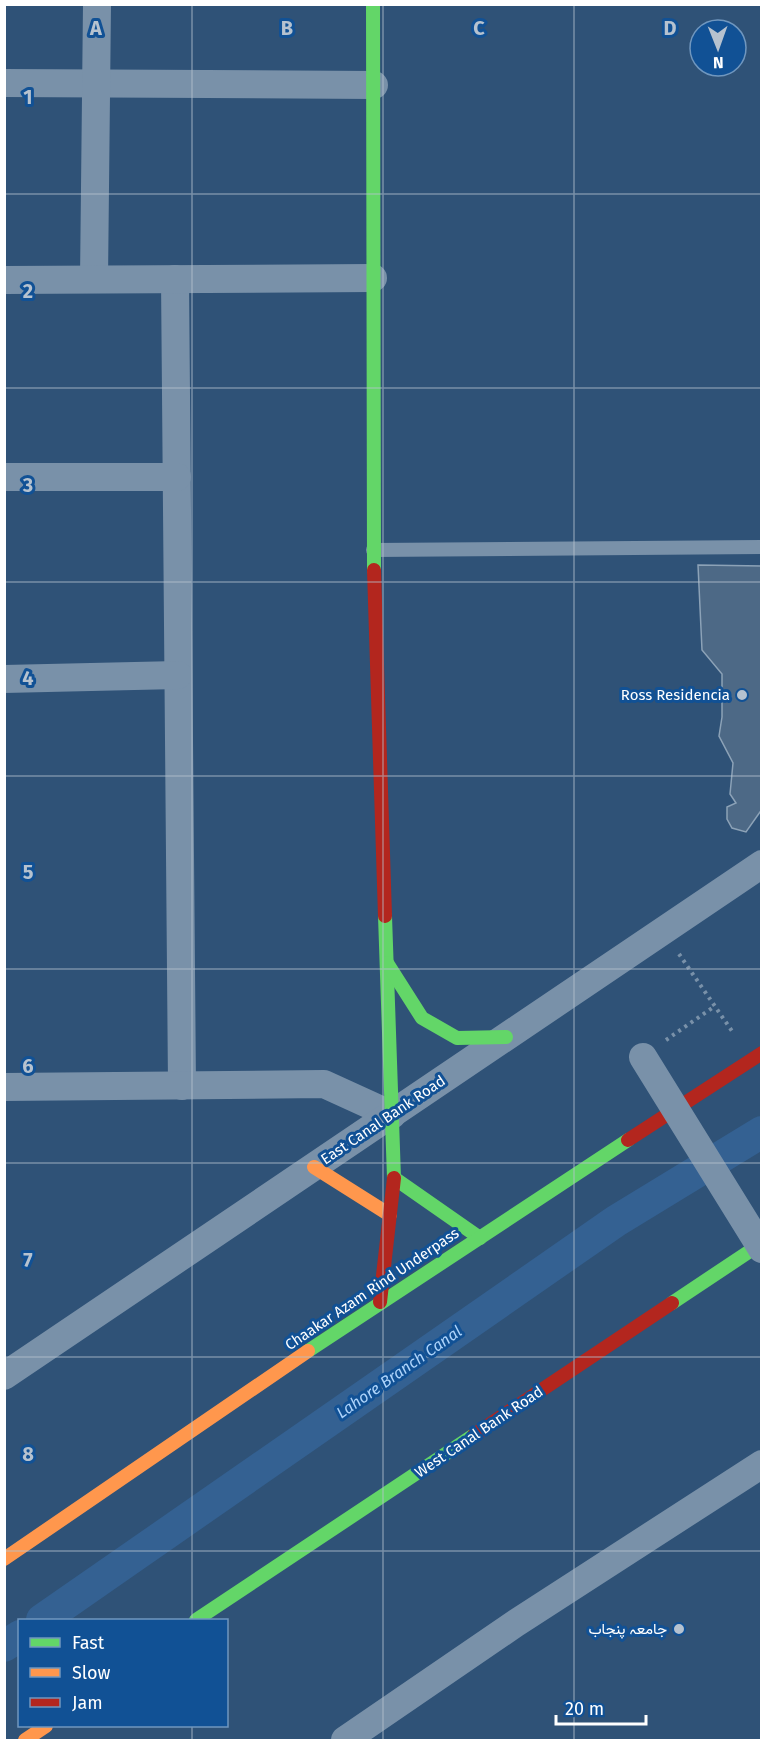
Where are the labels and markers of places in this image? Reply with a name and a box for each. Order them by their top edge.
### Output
place label: Ross Residencia [621,686,730,704]
marker: Ross Residencia [735,688,749,702]
place label: جامعہ پنجاب [588,1620,667,1639]
marker: جامعہ پنجاب [672,1622,686,1636]

